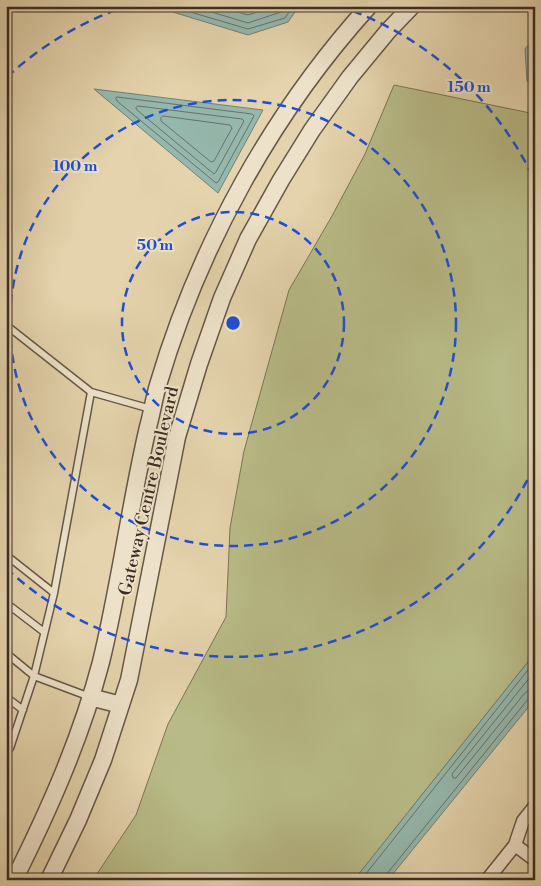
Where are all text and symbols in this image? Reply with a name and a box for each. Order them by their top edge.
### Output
text: 150 m [447,78,491,97]
text: 100 m [53,157,98,176]
text: 50 m [137,236,173,255]
centre of rings [224,314,242,332]
street label: Gateway Centre Boulevard [114,383,184,598]

